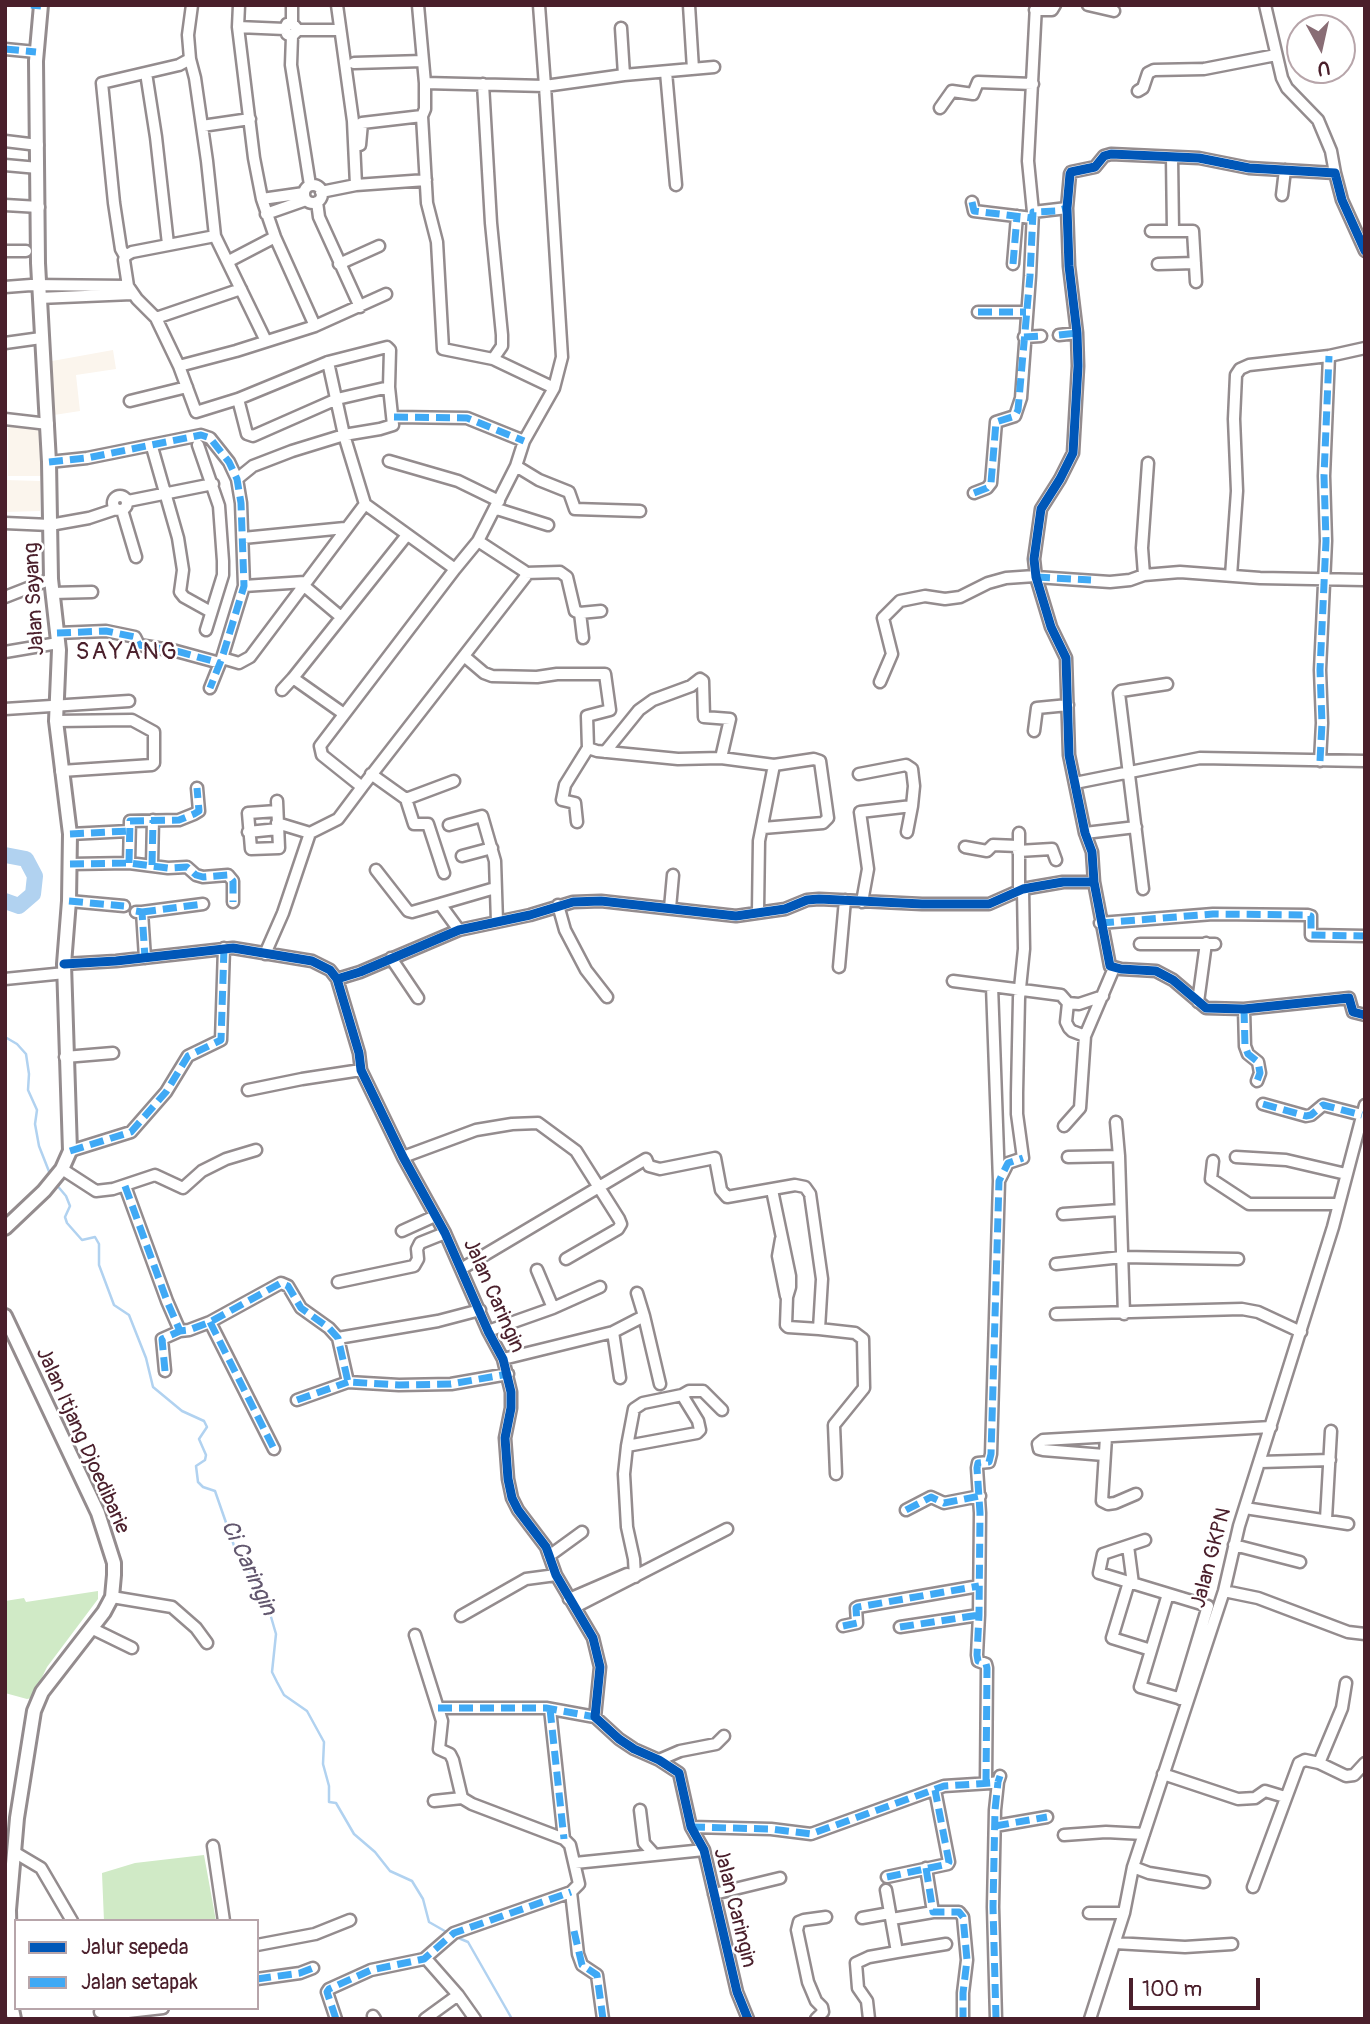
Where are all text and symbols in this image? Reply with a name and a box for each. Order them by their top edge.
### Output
north arrow [1286,14,1356,84]
text: U [1316,55,1332,81]
street label: Jalan Sayang [19,542,51,656]
district label: SAYANG [76,639,178,667]
street label: Jalan Caringin [457,1235,529,1357]
street label: Jalan Itjang Djoedibarie [30,1344,134,1538]
street label: Jalan GKPN [1187,1505,1237,1611]
water label: Ci Caringin [214,1516,282,1620]
street label: Jalan Caringin [707,1846,761,1970]
legend [14,1919,259,2010]
text: Jalur sepeda [81,1934,189,1961]
scale bar [1132,1965,1263,2009]
text: Jalan setapak [81,1969,198,1996]
text: 100 m [1142,1976,1202,2003]

